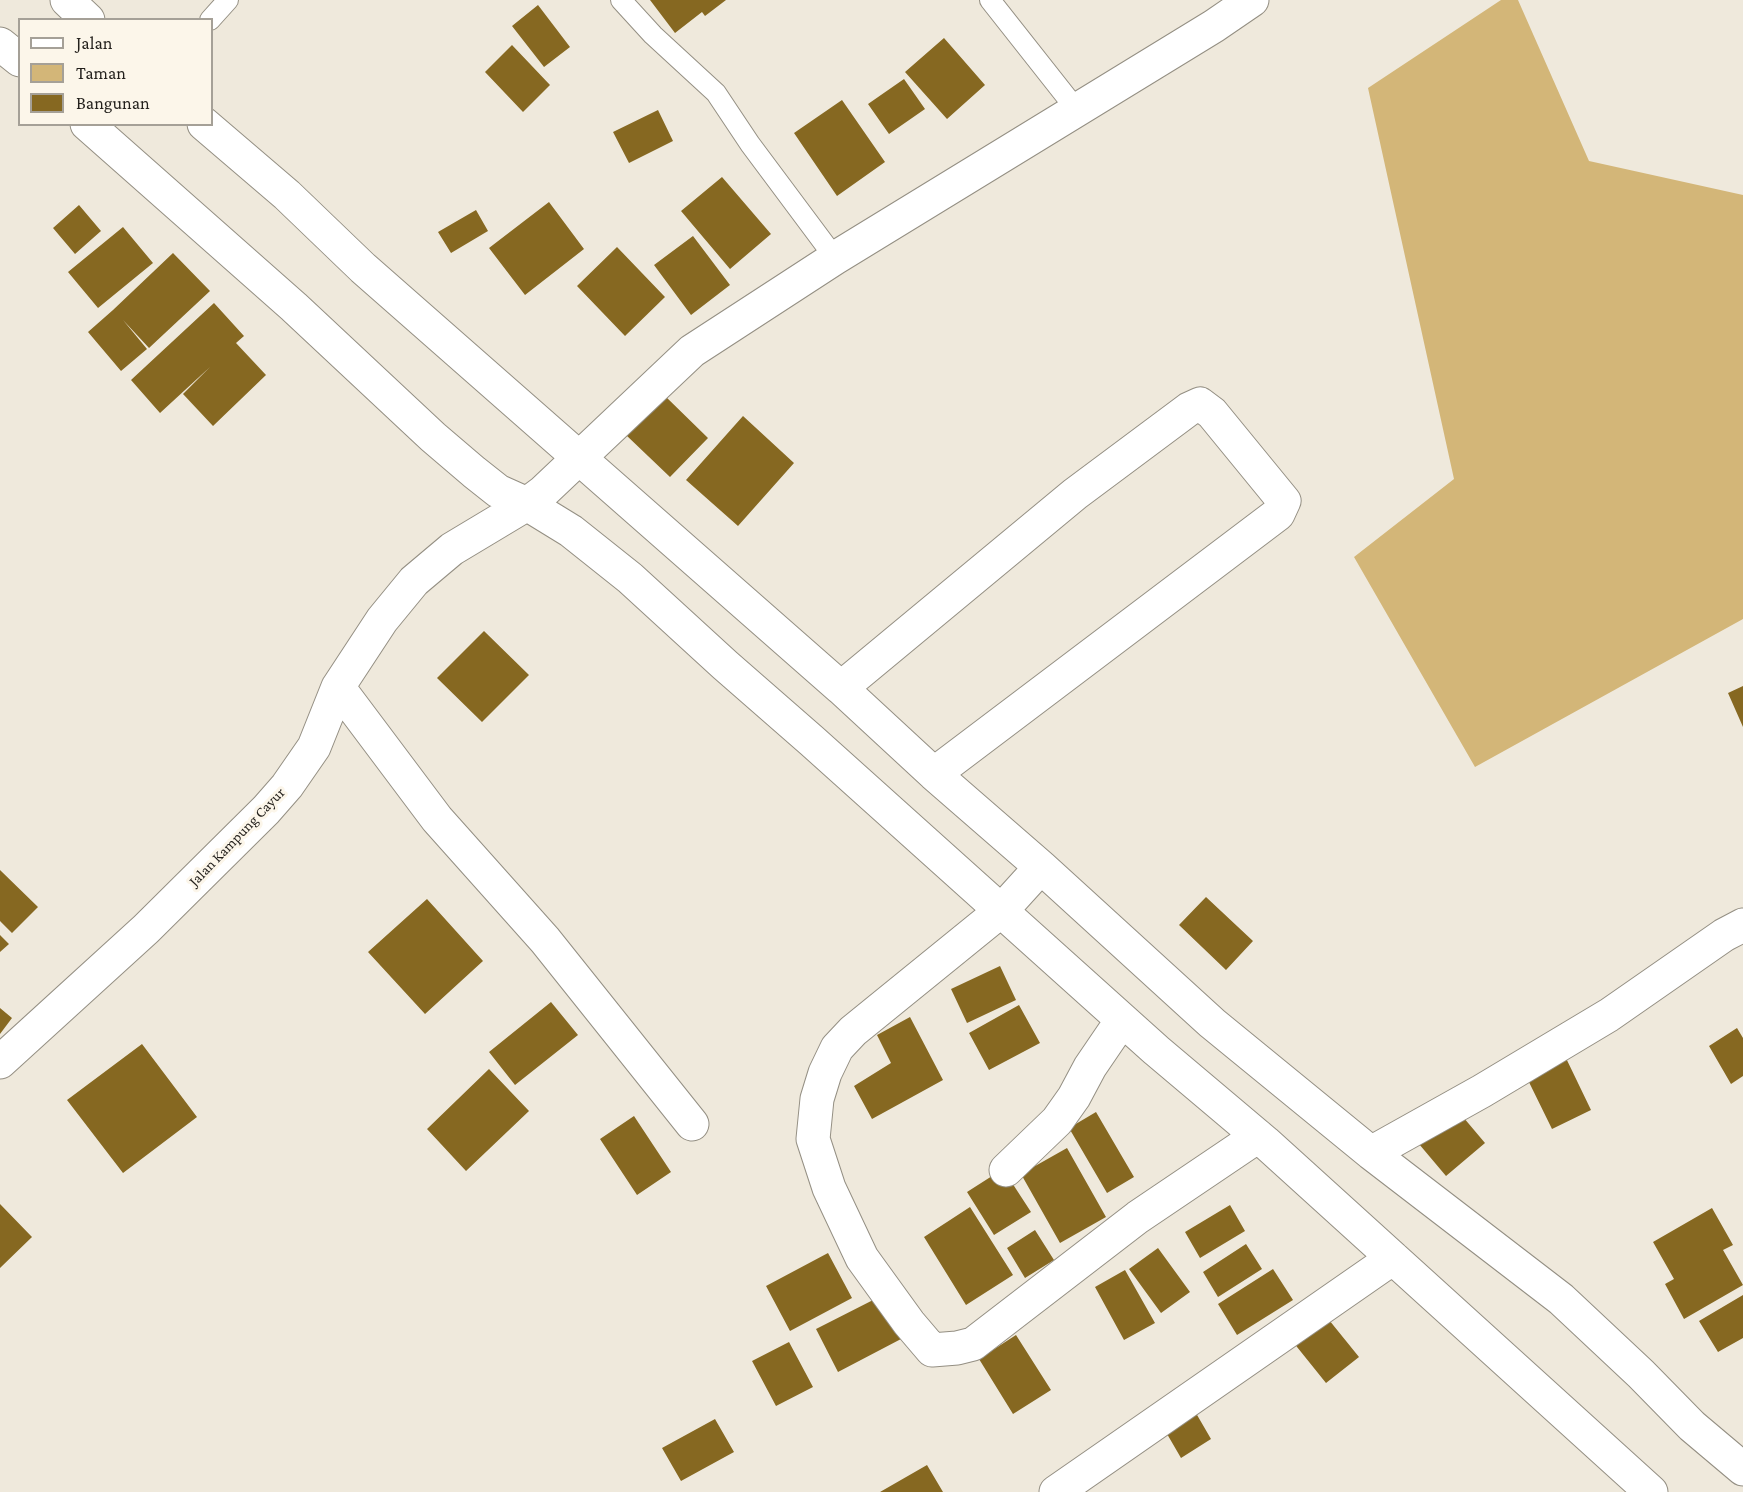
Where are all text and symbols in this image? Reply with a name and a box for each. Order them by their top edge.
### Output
legend [18,18,213,126]
text: Jalan [76,33,112,53]
text: Taman [76,63,126,83]
text: Bangunan [76,93,150,113]
street label: Jalan Kampung Cayur [185,784,289,890]

